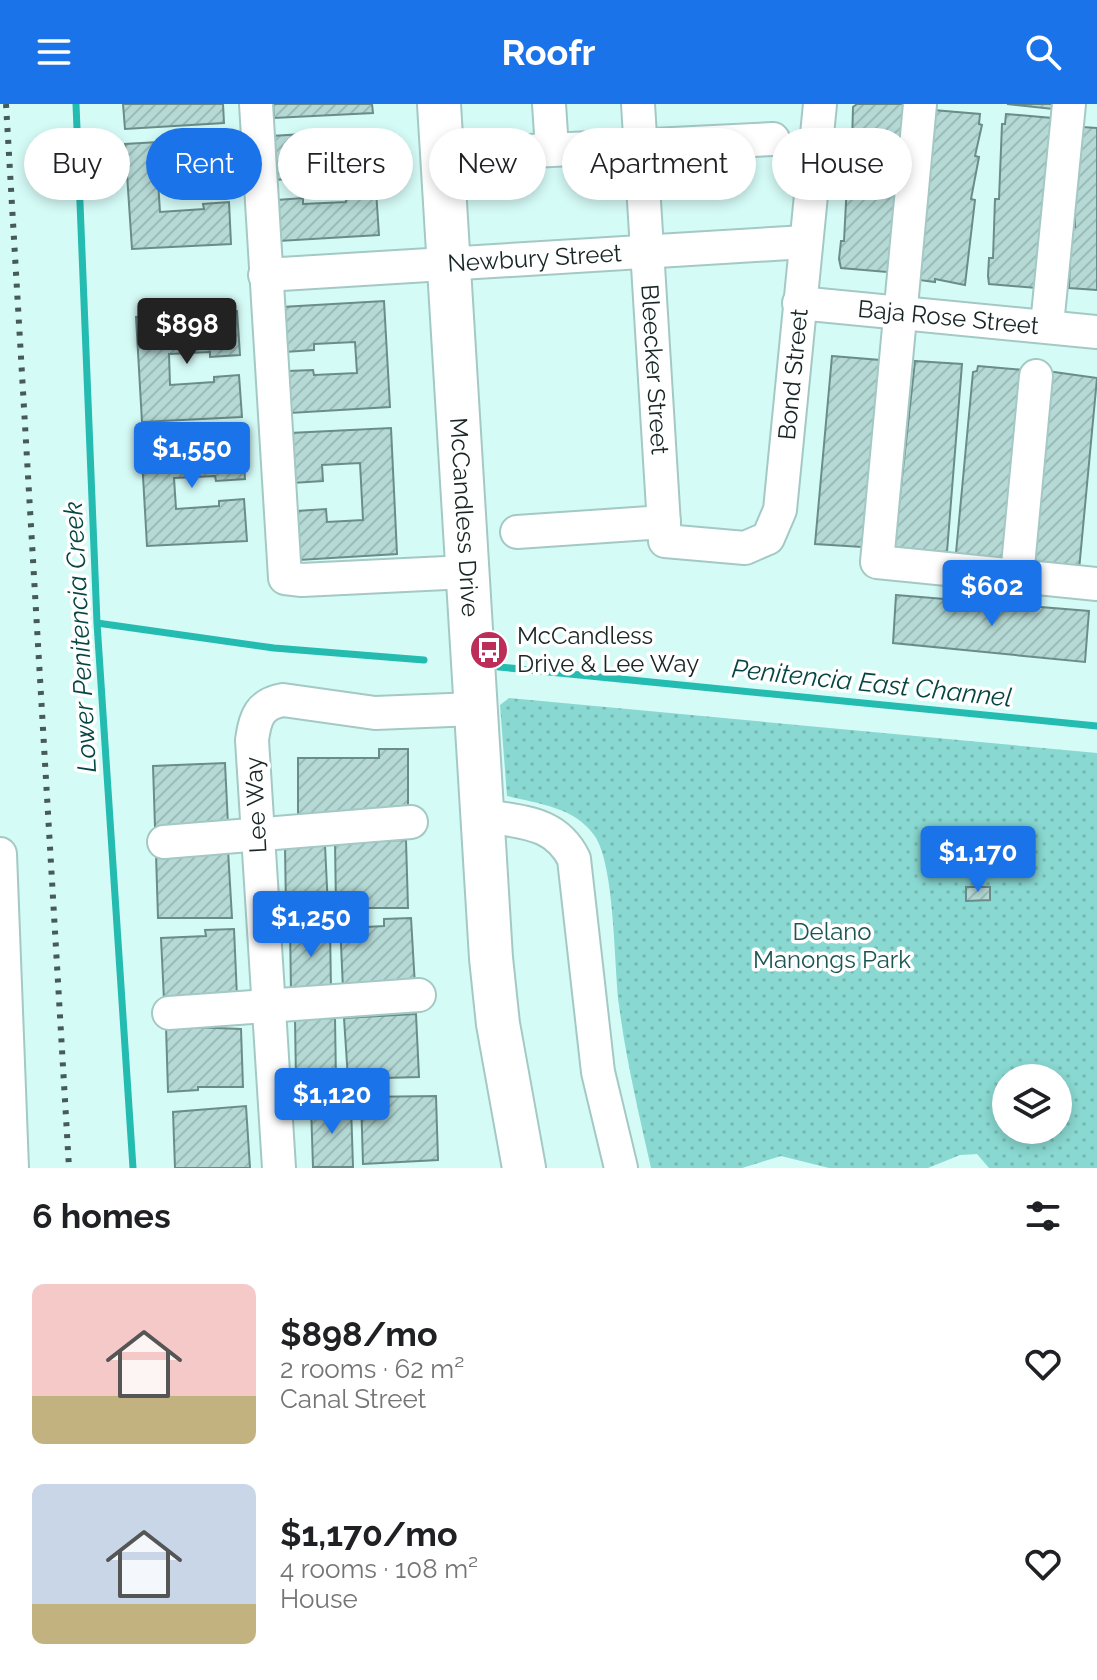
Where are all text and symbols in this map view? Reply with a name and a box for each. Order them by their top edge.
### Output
icon: menu [32,30,76,74]
icon: search [1021,30,1065,74]
text: Roofr [501,31,596,73]
chip: Buy [24,128,130,200]
chip: Rent [146,128,262,200]
chip: Filters [278,128,413,200]
chip: New [429,128,546,200]
chip: Apartment [562,128,756,200]
chip: House [772,128,912,200]
street label: Newbury Street [447,238,622,278]
street label: Bleecker Street [635,283,675,456]
street label: Baja Rose Street [857,294,1040,340]
pin: $898 [140,298,234,366]
street label: Bond Street [772,307,814,441]
text: $898 [155,309,219,339]
street label: McCandless Drive [444,417,485,618]
pin: $1,550 [127,422,257,490]
text: $1,550 [152,433,232,463]
water label: Lower Penitencia Creek [58,501,102,773]
pin: $602 [945,560,1039,628]
text: $602 [961,571,1023,601]
place label: McCandless Drive & Lee Way [517,621,699,678]
bus stop icon: McCandless Drive & Lee Way [468,629,510,671]
water label: Penitencia East Channel [730,653,1014,713]
street label: Lee Way [238,756,273,854]
pin: $1,170 [913,826,1043,894]
text: $1,170 [939,837,1017,867]
pin: $1,250 [246,891,376,959]
text: $1,250 [271,902,351,932]
park label: Delano Manongs Park [753,917,911,974]
map controls [992,1064,1072,1144]
button: layers [992,1064,1072,1144]
pin: $1,120 [267,1068,397,1136]
text: $1,120 [293,1079,371,1109]
icon: filters [1021,1194,1065,1238]
text: 6 homes [32,1196,171,1236]
text: $898/mo [280,1314,438,1354]
icon: home [96,1316,192,1412]
icon: heart [1021,1342,1065,1386]
text: 2 rooms · 62 m² [280,1354,464,1384]
text: Canal Street [280,1384,426,1414]
text: $1,170/mo [280,1514,458,1554]
icon: home [96,1516,192,1612]
icon: heart [1021,1542,1065,1586]
text: 4 rooms · 108 m² [280,1554,478,1584]
text: House [280,1584,358,1614]

